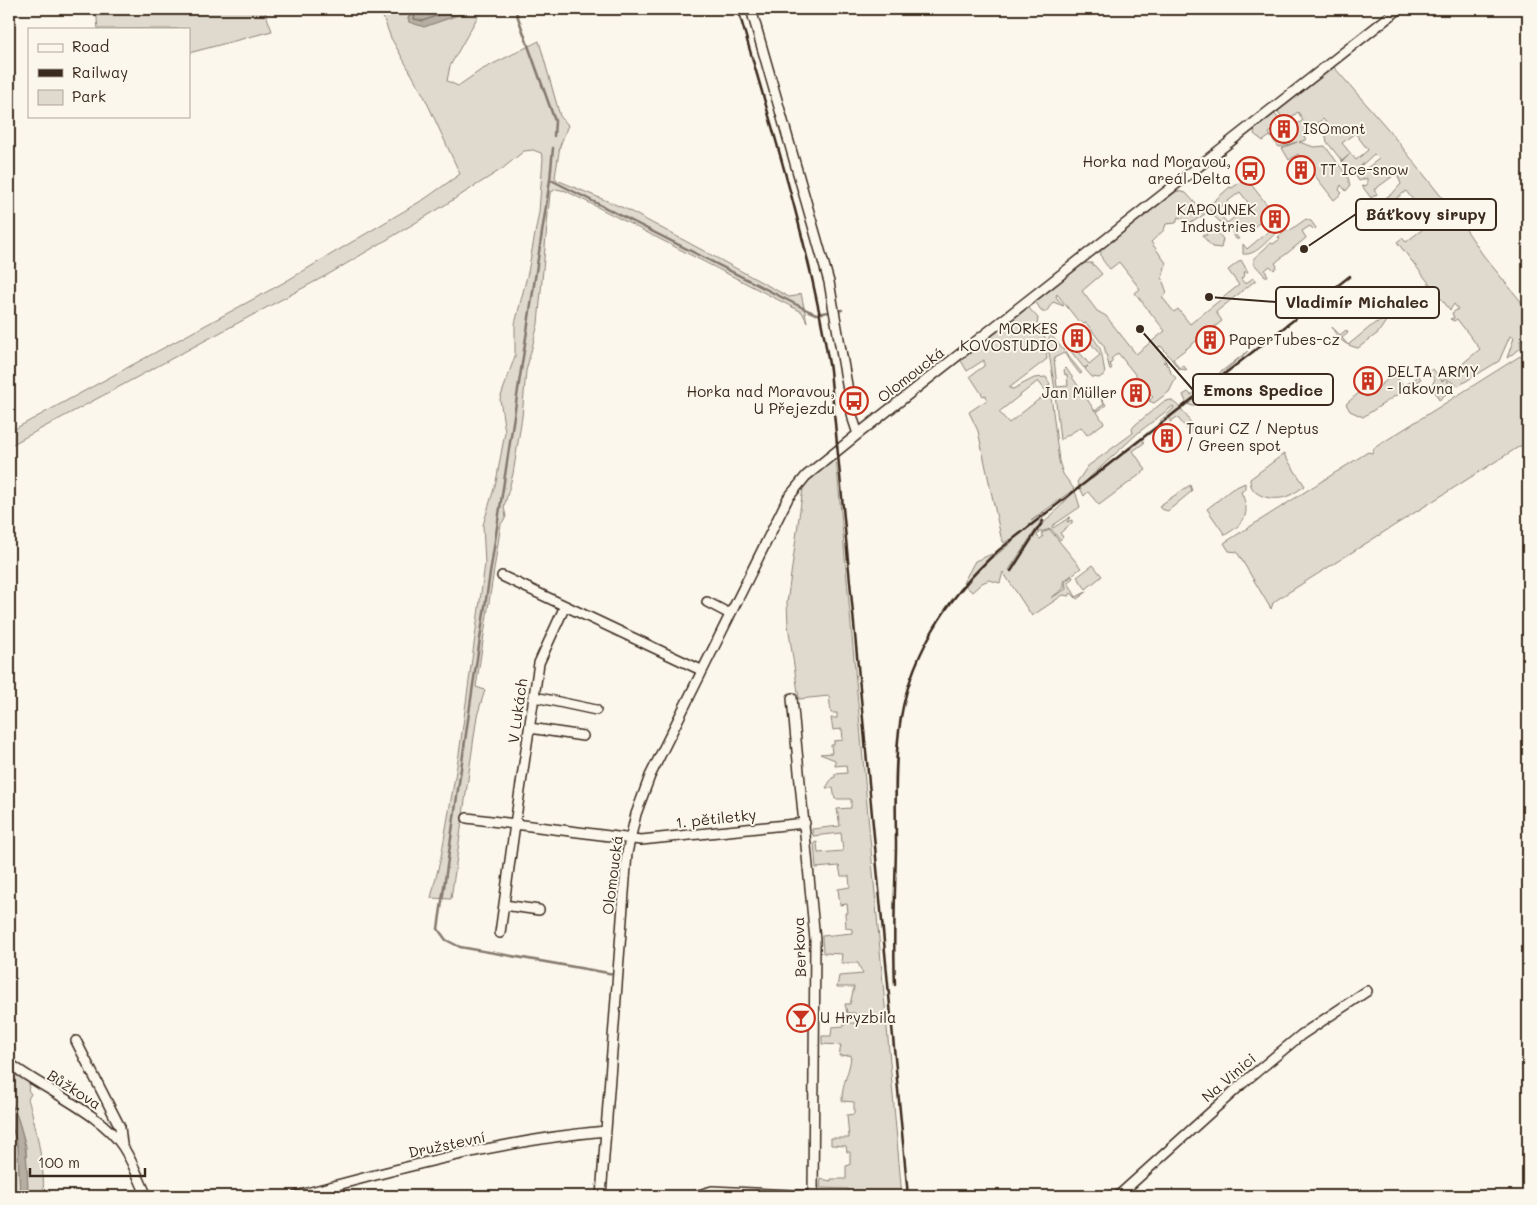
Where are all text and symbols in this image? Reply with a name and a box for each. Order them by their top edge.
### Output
legend [28,28,190,118]
text: Road [72,36,109,56]
text: Railway [72,62,128,82]
text: Park [72,86,106,106]
building icon: ISOmont [1269,114,1299,144]
place label: ISOmont [1303,118,1366,138]
place label: Horka nad Moravou, areál Delta [1083,151,1231,188]
building icon: TT Ice-snow [1286,155,1316,185]
bus stop icon: Horka nad Moravou, areál Delta [1235,156,1265,186]
place label: TT Ice-snow [1320,159,1409,179]
place label: KAPOUNEK Industries [1177,199,1256,236]
callout: Báťkovy sirupy [1356,199,1496,230]
text: Báťkovy sirupy [1366,203,1487,224]
building icon: KAPOUNEK Industries [1260,204,1290,234]
callout: Vladimír Michalec [1276,287,1439,318]
text: Vladimír Michalec [1285,291,1429,312]
place label: MORKES KOVOSTUDIO [960,318,1058,355]
building icon: MORKES KOVOSTUDIO [1062,323,1092,353]
building icon: PaperTubes-cz [1195,325,1225,355]
place label: PaperTubes-cz [1229,329,1340,349]
street label: Olomoucká [873,342,948,407]
place label: DELTA ARMY - lakovna [1387,361,1479,398]
building icon: DELTA ARMY - lakovna [1353,366,1383,396]
callout: Emons Spedice [1193,374,1333,405]
building icon: Jan Müller [1121,378,1151,408]
text: Emons Spedice [1203,379,1323,400]
place label: Horka nad Moravou, U Přejezdu [687,381,835,418]
place label: Jan Müller [1042,382,1117,402]
bus stop icon: Horka nad Moravou, U Přejezdu [839,386,869,416]
place label: Tauri CZ / Neptus / Green spot [1186,418,1319,455]
building icon: Tauri CZ / Neptus / Green spot [1152,423,1182,453]
street label: V Lukách [503,677,531,745]
street label: 1. pětiletky [675,804,757,832]
street label: Olomoucká [597,834,627,916]
street label: Berkova [788,917,810,978]
bar icon: U Hryzbila [786,1003,816,1033]
place label: U Hryzbila [820,1007,896,1027]
street label: Na Vinici [1197,1048,1260,1106]
street label: Bůžkova [44,1065,105,1114]
street label: Družstevní [406,1126,487,1162]
scale bar [30,1145,145,1177]
text: 100 m [38,1152,80,1172]

